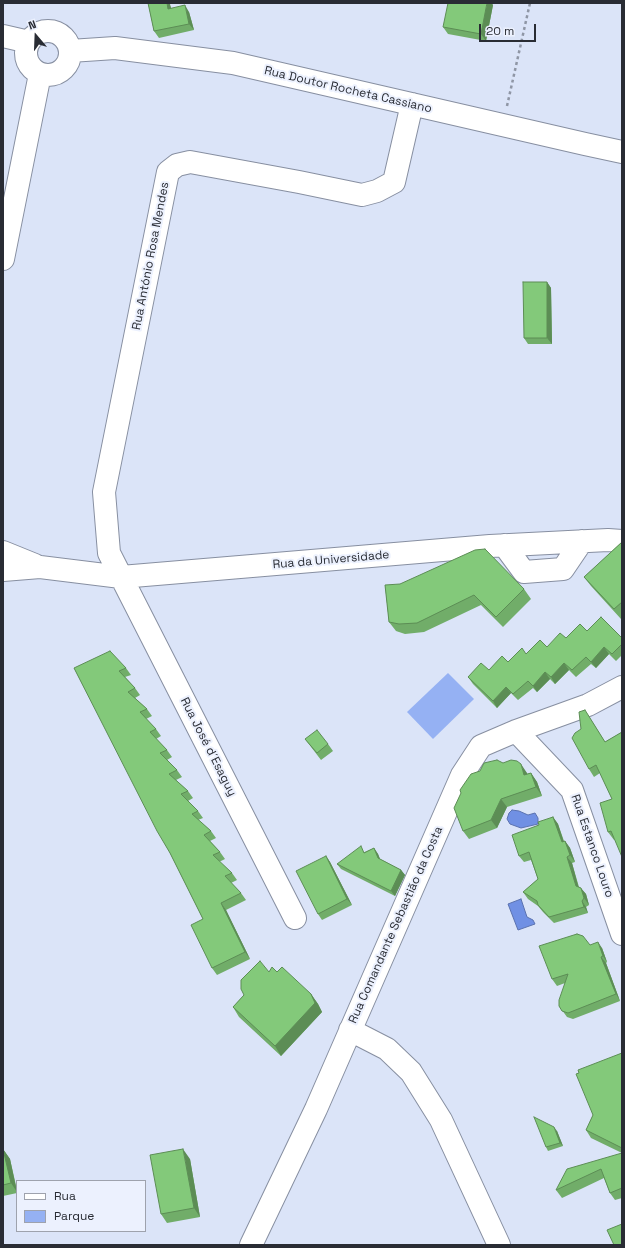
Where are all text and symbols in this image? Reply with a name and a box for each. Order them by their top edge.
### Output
north arrow [16,16,56,56]
scale bar [481,16,538,42]
text: N [26,17,38,32]
text: 20 m [486,23,514,39]
street label: Rua Doutor Rocheta Cassiano [263,64,433,116]
street label: Rua António Rosa Mendes [130,181,172,331]
street label: Rua da Universidade [272,548,390,572]
street label: Rua José d´Esaguy [177,695,239,799]
street label: Rua Estanco Louro [568,792,616,900]
street label: Rua Comandante Sebastião da Costa [346,824,446,1026]
legend [16,1180,146,1232]
text: Rua [54,1188,76,1204]
text: Parque [54,1208,94,1224]

